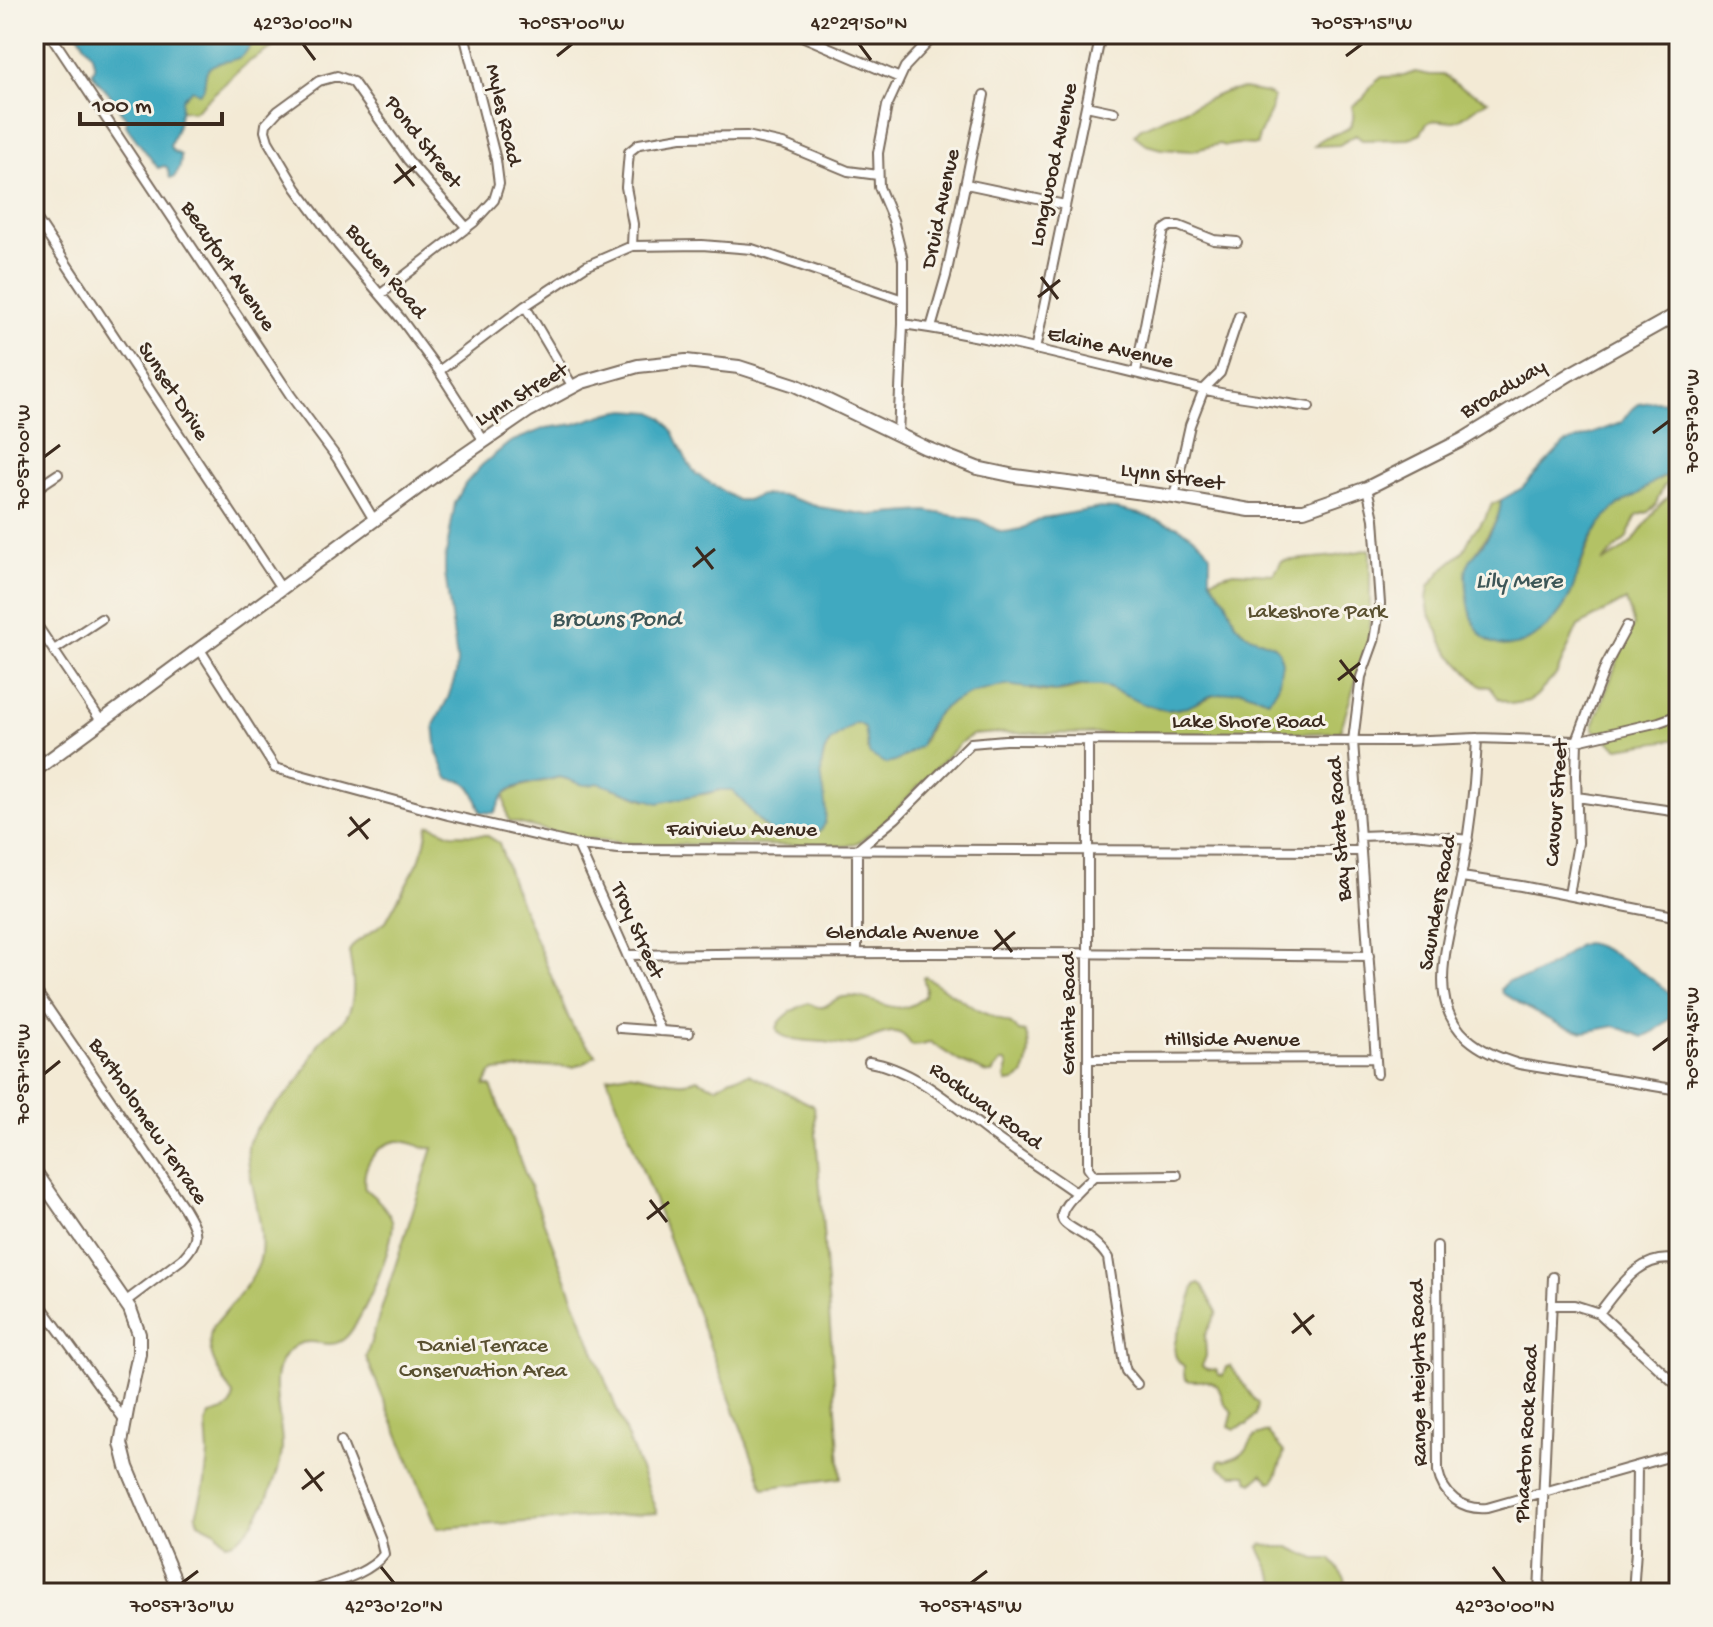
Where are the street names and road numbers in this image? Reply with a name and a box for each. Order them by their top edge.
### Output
street label: Myles Road [478,62,527,170]
street label: Longwood Avenue [1025,80,1085,249]
street label: Pond Street [377,91,468,196]
street label: Druid Avenue [916,146,967,273]
street label: Beaufort Avenue [173,196,280,338]
street label: Bowen Road [338,218,433,326]
street label: Elaine Avenue [1044,322,1176,376]
street label: Sunset Drive [130,338,214,447]
street label: Broadway [1455,354,1552,426]
street label: Lynn Street [471,357,575,434]
street label: Lynn Street [1119,458,1227,498]
street label: Lake Shore Road [1172,710,1326,736]
street label: Cavour Street [1541,737,1576,867]
street label: Bay State Road [1323,754,1359,903]
street label: Fairview Avenue [666,818,818,844]
street label: Saunders Road [1414,831,1464,973]
street label: Troy Street [602,877,670,985]
street label: Glendale Avenue [825,921,979,947]
street label: Granite Road [1057,951,1083,1075]
street label: Hillside Avenue [1164,1028,1300,1054]
street label: Bartholomew Terrace [81,1033,213,1211]
street label: Rockway Road [923,1057,1048,1158]
street label: Range Heights Road [1405,1277,1435,1467]
street label: Phaeton Rock Road [1510,1343,1546,1524]

